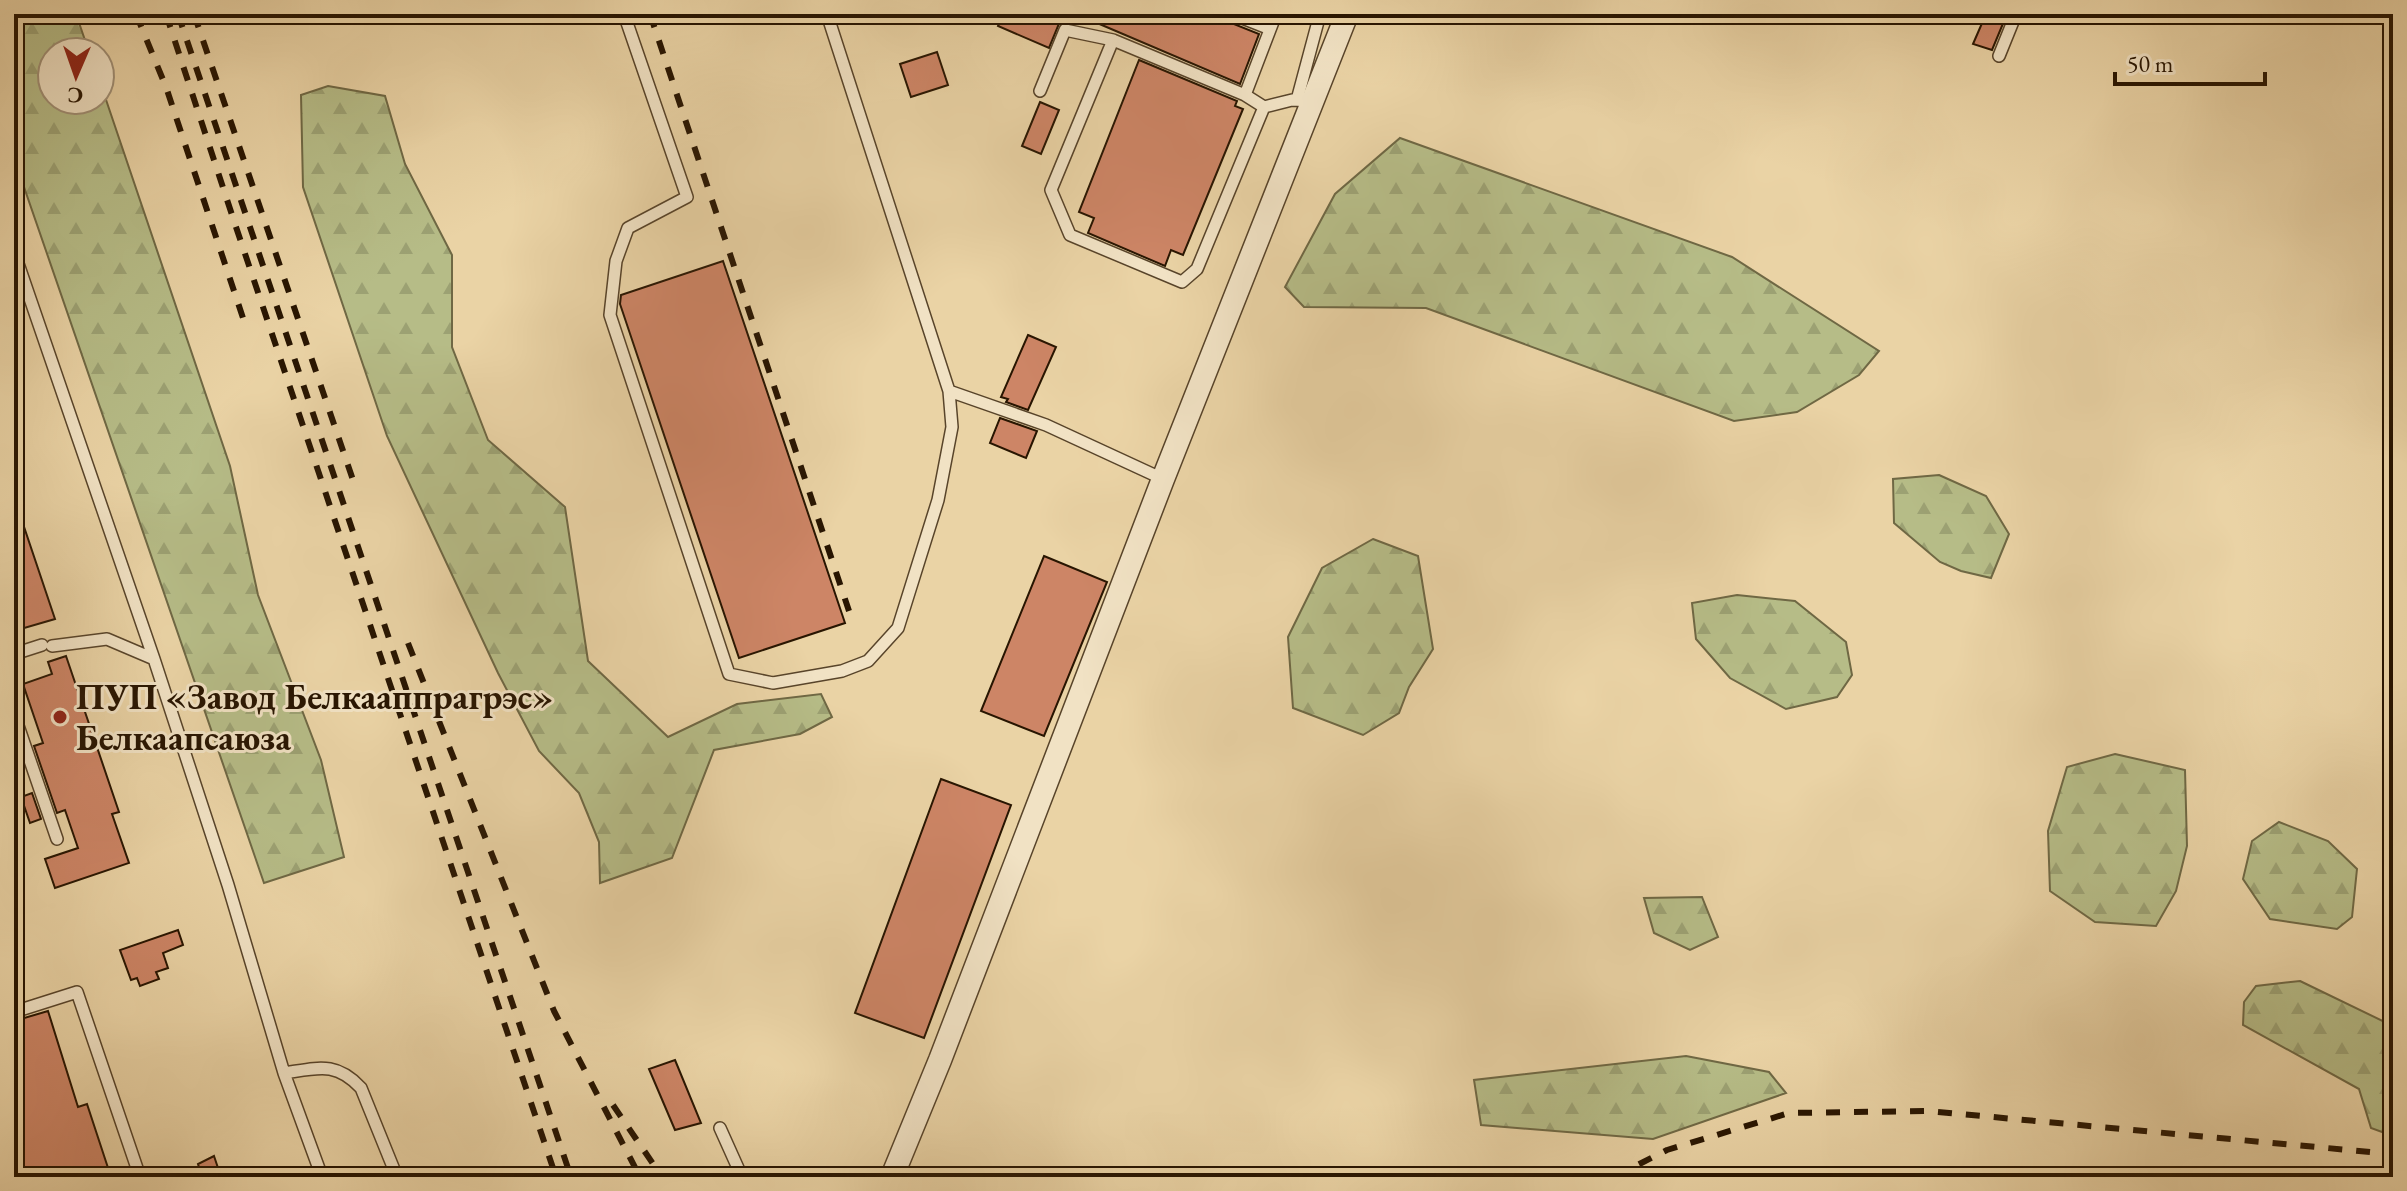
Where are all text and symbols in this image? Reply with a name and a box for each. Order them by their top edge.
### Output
north arrow [36,36,116,116]
scale bar [2115,36,2265,86]
text: 50 m [2127,48,2174,79]
text: С [67,81,84,110]
place label: ПУП «Завод Белкааппрагрэс» Белкаапсаюза [76,673,553,761]
marker: ПУП «Завод Белкааппрагрэс» Белкаапсаюза [51,708,69,726]

